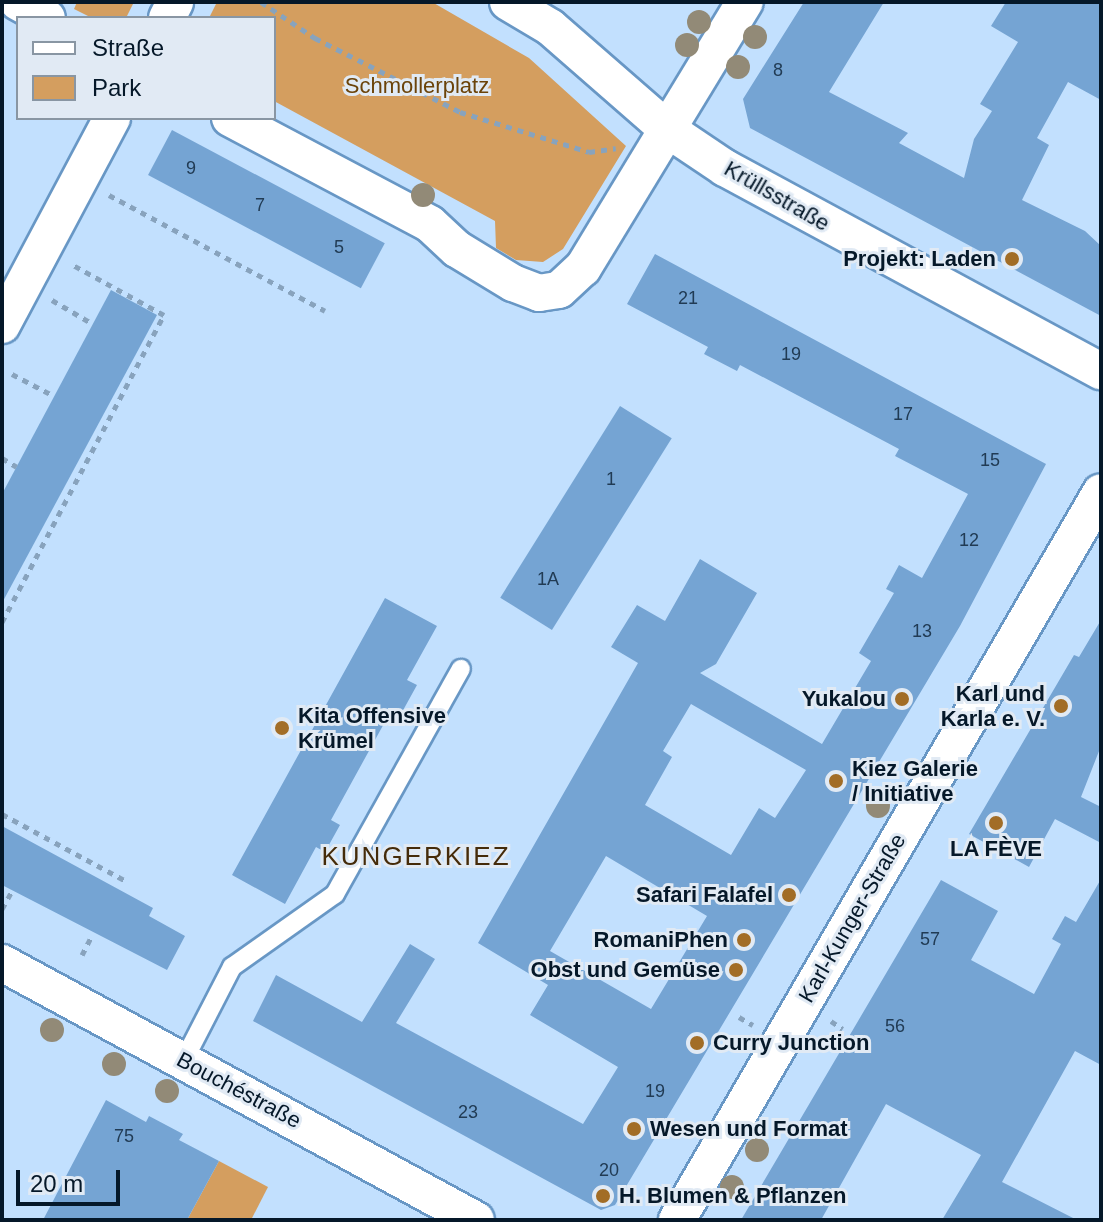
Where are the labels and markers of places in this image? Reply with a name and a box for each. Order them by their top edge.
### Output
place label: Projekt: Laden [843,246,996,272]
marker: Projekt: Laden [1003,250,1021,268]
place label: Karl und Karla e. V. [941,680,1045,732]
place label: Yukalou [802,686,886,712]
marker: Yukalou [893,690,911,708]
marker: Karl und Karla e. V. [1052,697,1070,715]
place label: Kita Offensive Krümel [298,702,446,754]
marker: Kita Offensive Krümel [273,719,291,737]
place label: Kiez Galerie / Initiative [852,755,978,806]
marker: Kiez Galerie / Initiative [827,772,845,790]
marker: LA FÈVE [987,814,1005,832]
place label: LA FÈVE [950,836,1042,862]
place label: Safari Falafel [636,882,773,908]
marker: Safari Falafel [780,886,798,904]
place label: RomaniPhen [594,927,728,953]
marker: RomaniPhen [735,931,753,949]
place label: Obst und Gemüse [531,957,720,983]
marker: Obst und Gemüse [727,961,745,979]
place label: Curry Junction [713,1030,869,1056]
marker: Curry Junction [688,1034,706,1052]
place label: Wesen und Format [650,1116,848,1142]
marker: Wesen und Format [625,1120,643,1138]
place label: H. Blumen & Pflanzen [619,1183,846,1209]
marker: H. Blumen & Pflanzen [594,1187,612,1205]

